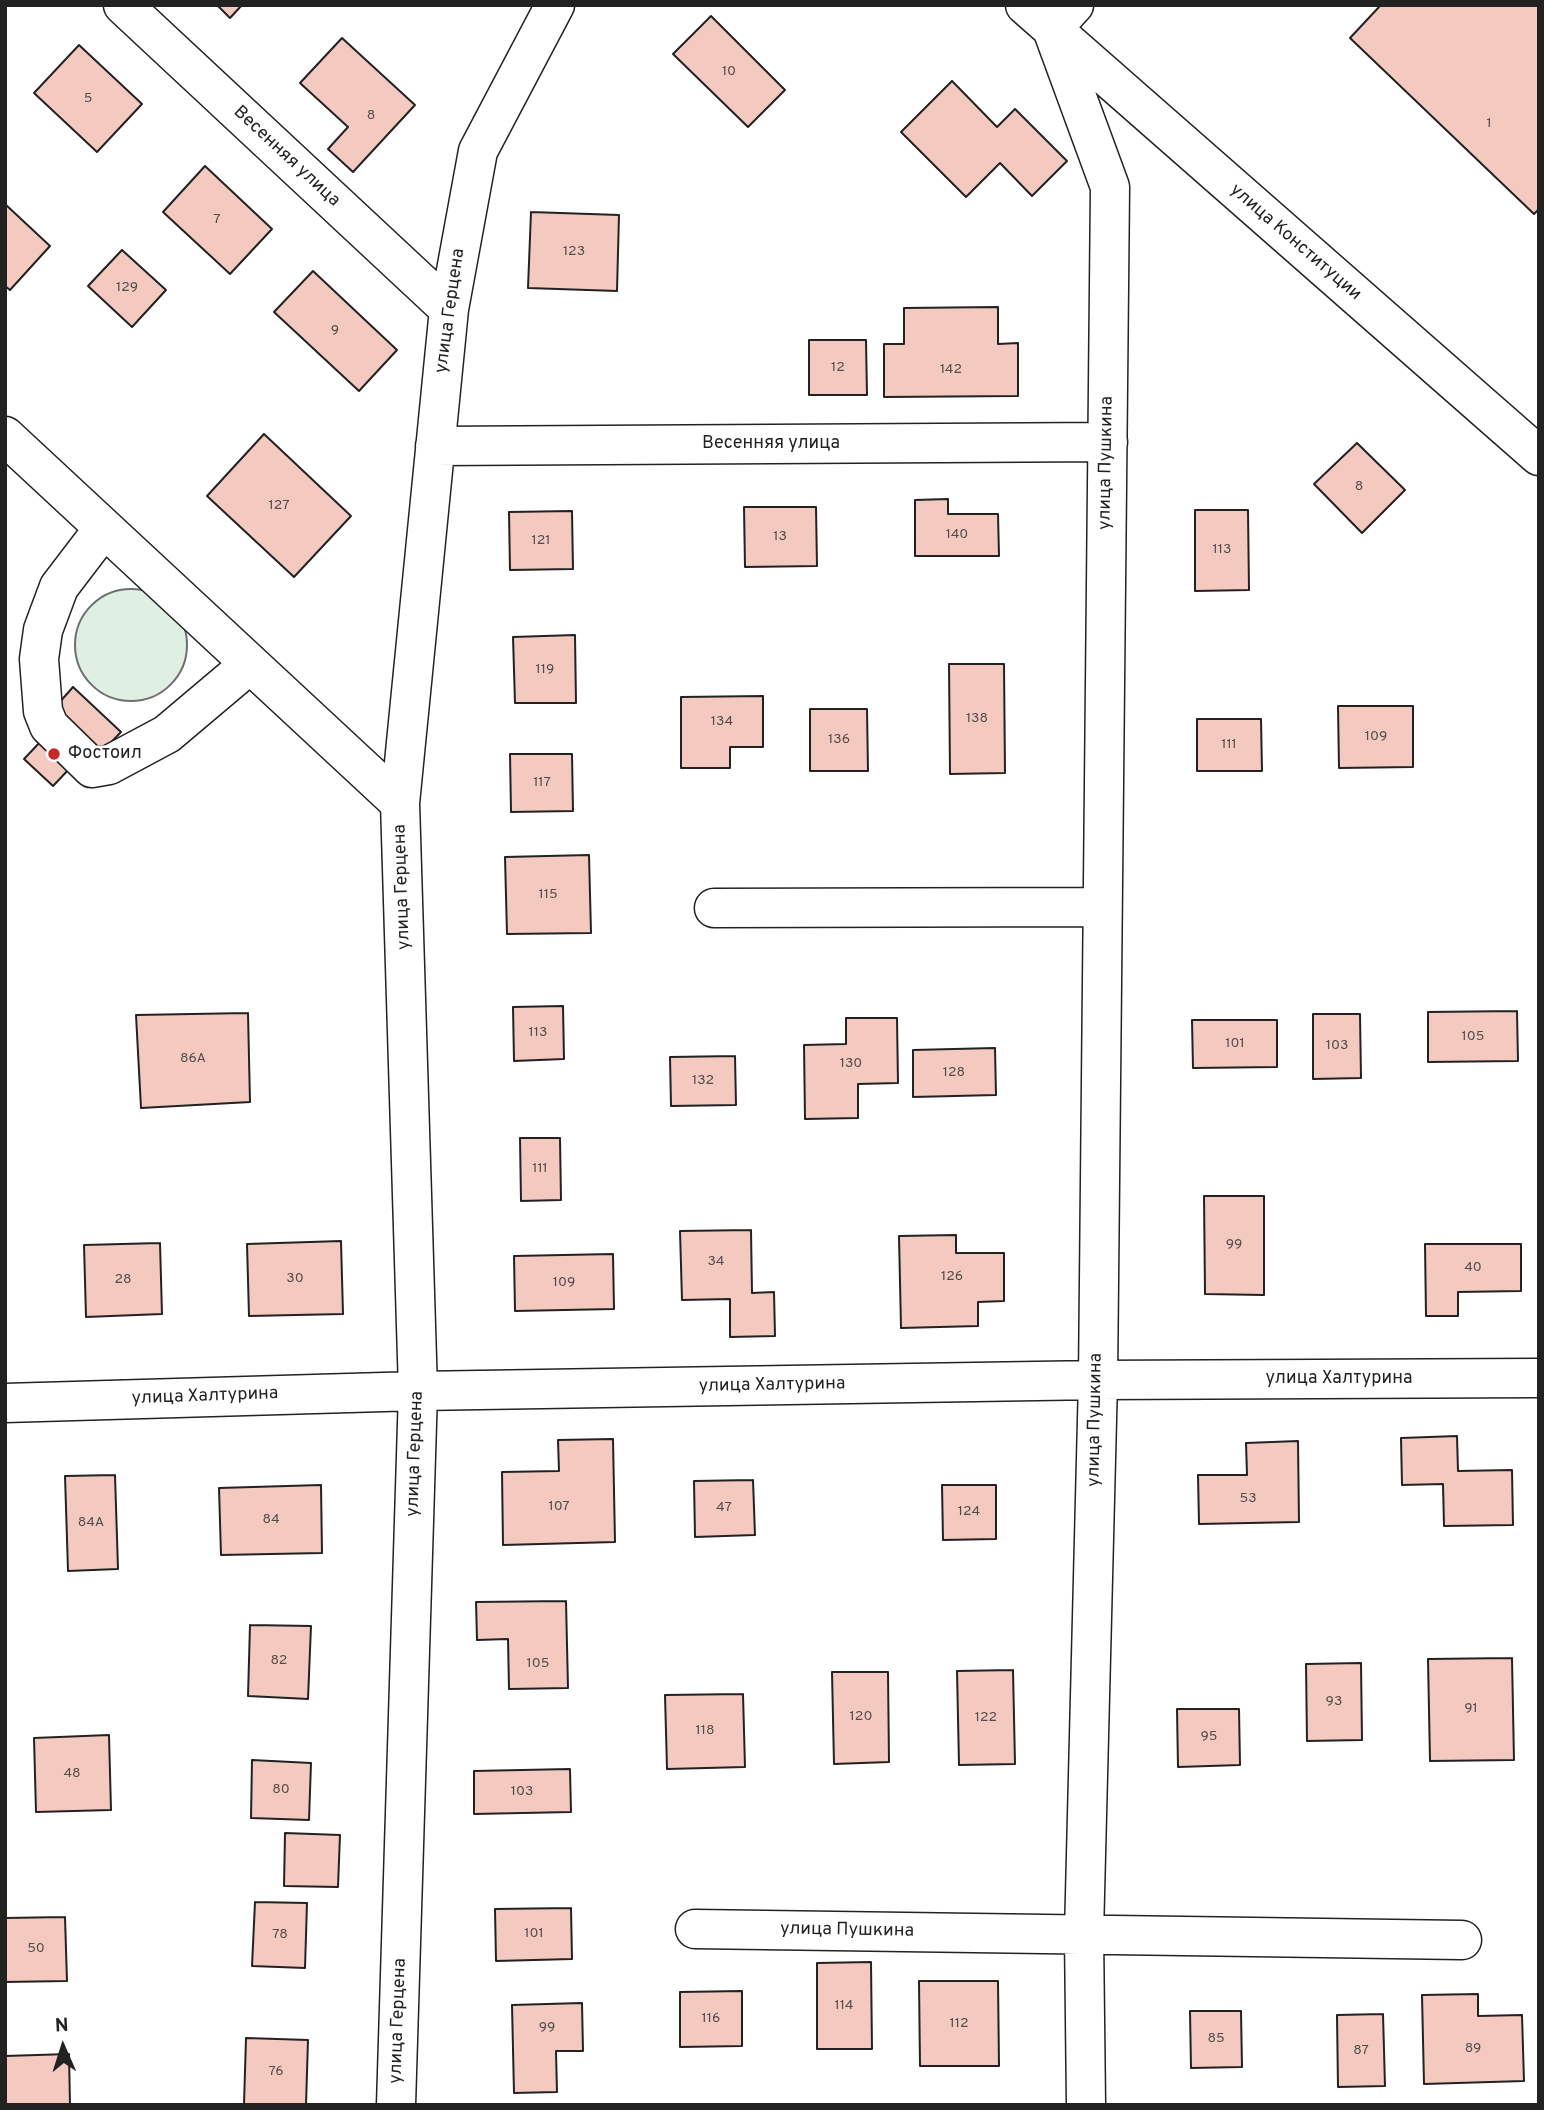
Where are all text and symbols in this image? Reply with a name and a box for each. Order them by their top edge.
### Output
house number: 10 [722,64,736,80]
house number: 5 [84,91,92,107]
street label: Весенняя улица [228,102,344,212]
house number: 8 [367,108,375,124]
house number: 1 [1486,116,1492,132]
street label: улица Конституции [1225,180,1365,306]
house number: 7 [213,212,221,228]
house number: 123 [563,244,585,260]
street label: улица Герцена [432,247,470,375]
house number: 129 [116,280,138,296]
house number: 9 [331,323,339,339]
house number: 12 [831,360,845,376]
house number: 142 [940,362,962,378]
street label: улица Пушкина [1095,396,1119,530]
street label: Весенняя улица [702,433,840,455]
house number: 8 [1355,479,1363,495]
house number: 127 [269,498,289,514]
house number: 140 [946,527,968,543]
house number: 13 [773,529,787,545]
house number: 121 [531,533,551,549]
house number: 113 [1213,542,1231,558]
house number: 119 [536,662,554,678]
house number: 138 [966,711,988,727]
house number: 134 [711,714,733,730]
house number: 109 [1365,729,1387,745]
house number: 136 [828,732,850,748]
house number: 111 [1221,737,1237,753]
place label: Фостоил [68,743,142,765]
marker: Фостоил [46,746,62,762]
house number: 117 [533,775,551,791]
street label: улица Герцена [390,824,416,950]
house number: 115 [538,887,558,903]
house number: 113 [529,1025,547,1041]
house number: 105 [1462,1029,1484,1045]
house number: 101 [1225,1036,1245,1052]
house number: 103 [1326,1038,1348,1054]
house number: 86А [180,1051,206,1067]
house number: 130 [840,1056,862,1072]
house number: 128 [943,1065,965,1081]
house number: 132 [692,1073,714,1089]
house number: 111 [532,1161,548,1177]
house number: 99 [1226,1237,1242,1253]
house number: 34 [707,1254,725,1270]
house number: 40 [1464,1260,1482,1276]
house number: 126 [941,1269,963,1285]
house number: 30 [286,1271,304,1287]
house number: 28 [114,1272,132,1288]
house number: 109 [553,1275,575,1291]
street label: улица Пушкина [1084,1353,1108,1487]
street label: улица Халтурина [1266,1368,1412,1390]
street label: улица Халтурина [698,1374,846,1398]
street label: улица Халтурина [131,1384,279,1410]
street label: улица Герцена [403,1391,429,1517]
house number: 53 [1239,1491,1257,1507]
house number: 107 [548,1499,570,1515]
house number: 47 [716,1500,732,1516]
house number: 124 [958,1504,980,1520]
house number: 84 [262,1512,280,1528]
house number: 84А [78,1515,104,1531]
house number: 82 [271,1653,287,1669]
house number: 105 [527,1656,549,1672]
house number: 93 [1326,1694,1342,1710]
house number: 91 [1464,1701,1478,1717]
house number: 120 [850,1709,872,1725]
house number: 122 [975,1710,997,1726]
house number: 118 [696,1723,714,1739]
house number: 95 [1200,1729,1218,1745]
house number: 48 [63,1766,81,1782]
house number: 80 [272,1782,290,1798]
house number: 103 [511,1784,533,1800]
street label: улица Пушкина [780,1919,914,1943]
house number: 101 [524,1926,544,1942]
house number: 78 [272,1927,288,1943]
house number: 50 [27,1941,45,1957]
street label: улица Герцена [386,1958,412,2084]
house number: 114 [835,1998,853,2014]
house number: 116 [702,2011,720,2027]
north arrow [28,2012,98,2082]
text: N [54,2014,69,2038]
house number: 112 [949,2016,969,2032]
house number: 99 [539,2020,555,2036]
house number: 85 [1207,2031,1225,2047]
house number: 89 [1465,2041,1481,2057]
house number: 87 [1353,2043,1369,2059]
house number: 76 [269,2064,283,2080]

